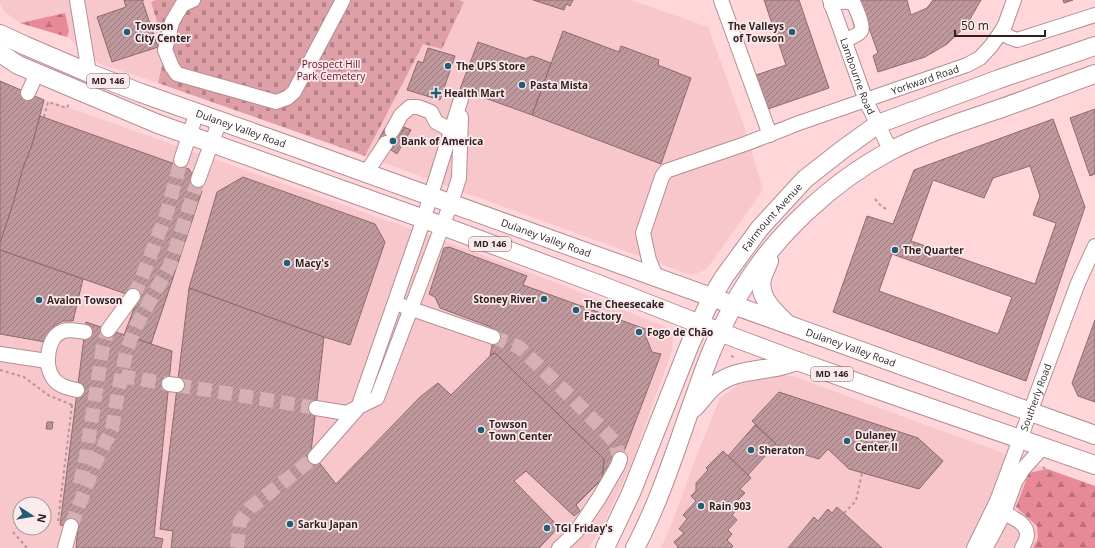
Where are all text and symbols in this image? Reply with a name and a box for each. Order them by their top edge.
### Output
scale bar [955,12,1045,38]
text: 50 m [961,17,989,34]
place label: Towson City Center [135,19,191,45]
place label: The Valleys of Towson [728,19,784,45]
marker: Towson City Center [122,27,132,37]
marker: The Valleys of Towson [787,27,797,37]
street label: Lambourne Road [837,36,879,117]
park label: Prospect Hill Park Cemetery [297,57,366,83]
place label: The UPS Store [456,59,525,73]
marker: The UPS Store [443,61,453,71]
street label: Yorkward Road [889,61,961,98]
road number: MD 146 [87,74,129,88]
place label: Pasta Mista [530,78,588,92]
marker: Pasta Mista [517,80,527,90]
place label: Health Mart [444,86,505,100]
marker: Health Mart [431,88,441,98]
street label: Dulaney Valley Road [194,106,288,151]
place label: Bank of America [401,134,483,148]
marker: Bank of America [388,136,398,146]
street label: Fairmount Avenue [738,180,805,254]
street label: Dulaney Valley Road [499,215,593,260]
road number: MD 146 [469,237,511,251]
place label: The Quarter [903,243,964,257]
marker: The Quarter [890,245,900,255]
place label: Macy's [295,256,329,270]
marker: Macy's [282,258,292,268]
place label: Stoney River [473,292,536,306]
place label: Avalon Towson [47,293,122,307]
marker: Stoney River [539,294,549,304]
marker: Avalon Towson [34,295,44,305]
place label: The Cheesecake Factory [584,297,664,323]
marker: The Cheesecake Factory [571,305,581,315]
place label: Fogo de Chão [647,325,713,339]
street label: Dulaney Valley Road [804,325,898,370]
marker: Fogo de Chão [634,327,644,337]
street label: Southerly Road [1017,361,1054,433]
road number: MD 146 [811,367,853,381]
place label: Towson Town Center [489,417,553,443]
marker: Towson Town Center [476,425,486,435]
place label: Dulaney Center II [855,428,898,454]
marker: Dulaney Center II [842,436,852,446]
place label: Sheraton [759,443,805,457]
marker: Sheraton [746,445,756,455]
north arrow [12,496,52,536]
place label: Rain 903 [709,499,751,513]
marker: Rain 903 [696,501,706,511]
text: N [34,512,51,524]
place label: Sarku Japan [298,517,358,531]
marker: Sarku Japan [285,519,295,529]
place label: TGI Friday's [555,521,613,535]
marker: TGI Friday's [542,523,552,533]

